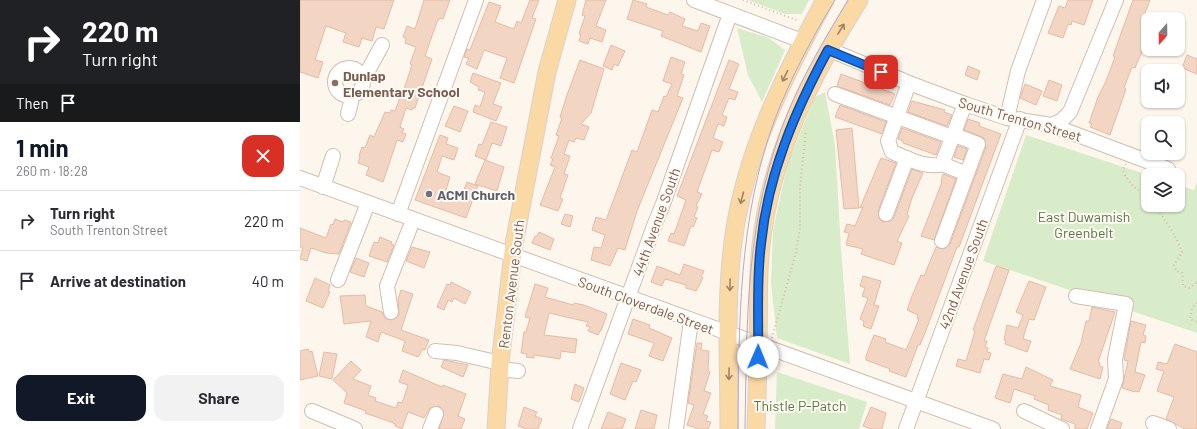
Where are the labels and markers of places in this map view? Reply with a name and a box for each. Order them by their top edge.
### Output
pin [864,55,898,89]
place label: Dunlap Elementary School [343,67,460,100]
marker: Dunlap Elementary School [330,78,340,88]
place label: ACMI Church [437,186,515,203]
marker: ACMI Church [424,189,434,199]

